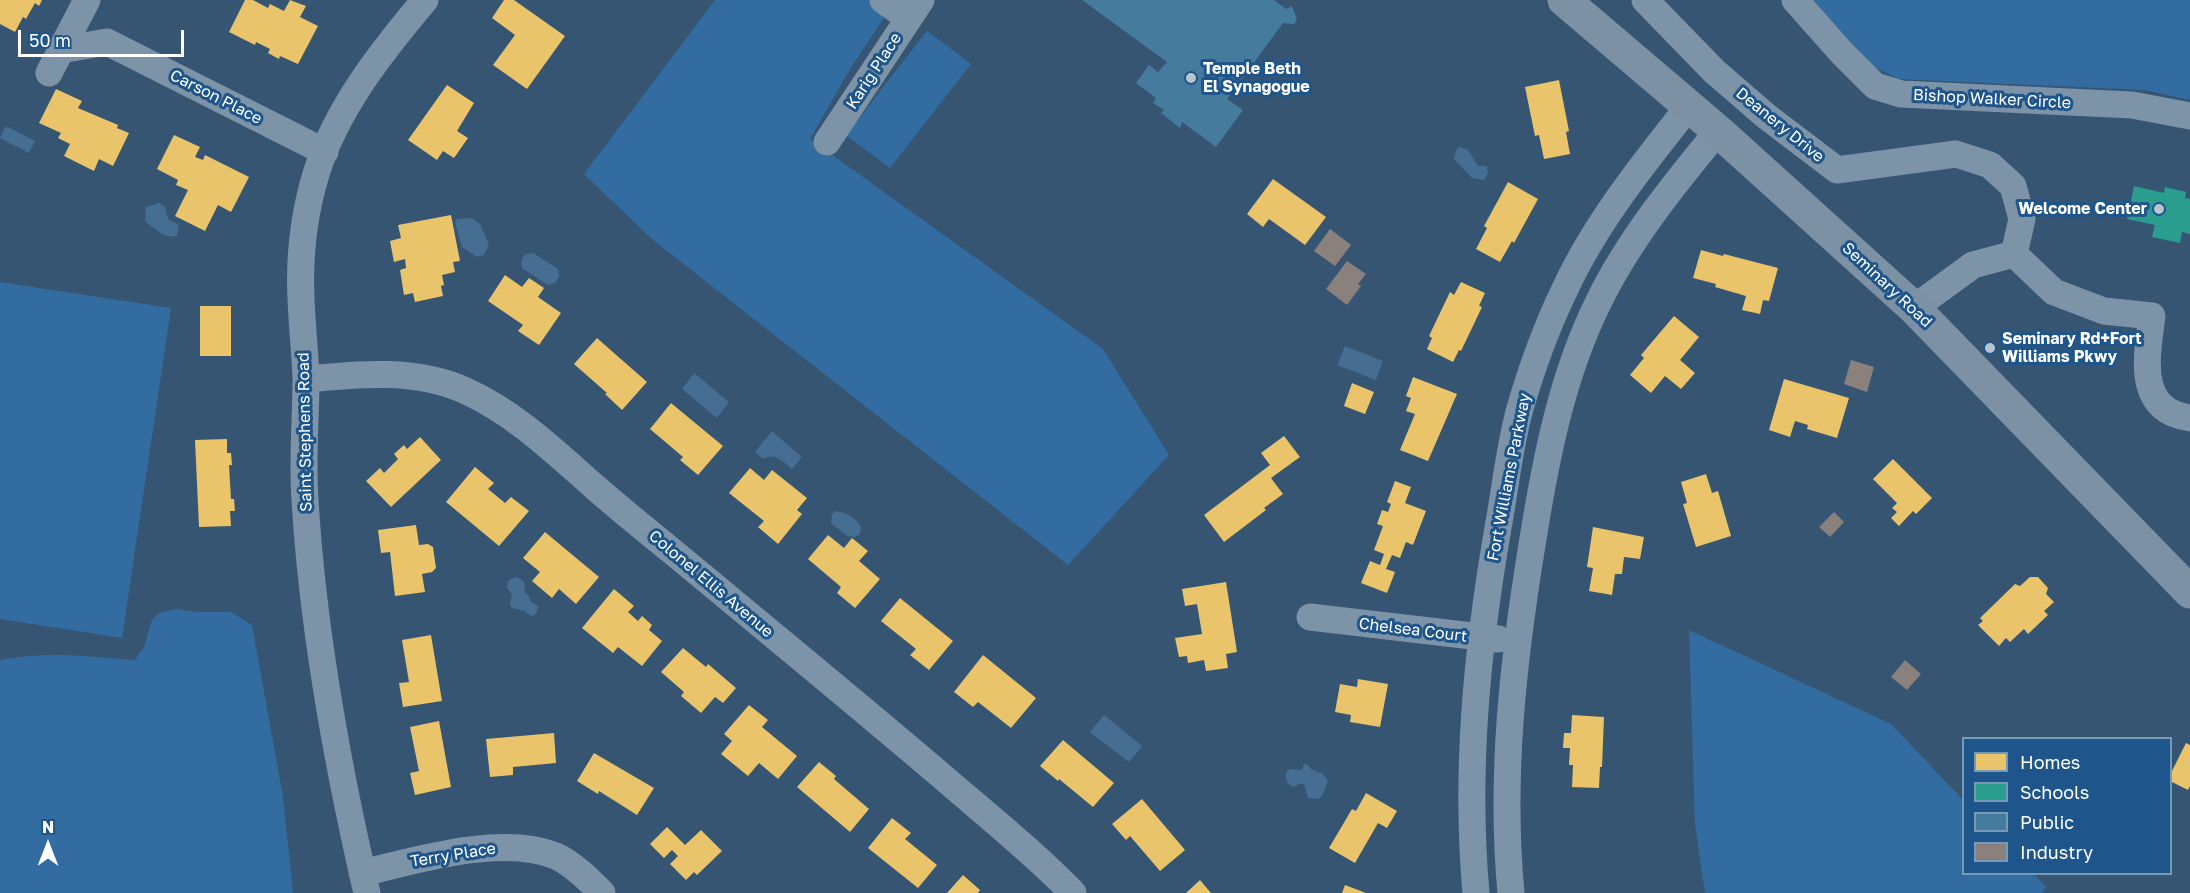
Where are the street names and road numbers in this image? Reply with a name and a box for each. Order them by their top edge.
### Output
street label: Karig Place [842,29,906,113]
street label: Carson Place [167,66,265,128]
street label: Deanery Drive [1732,84,1828,166]
street label: Bishop Walker Circle [1913,85,2071,113]
street label: Seminary Road [1838,239,1936,331]
street label: Saint Stephens Road [294,352,316,512]
street label: Fort Williams Parkway [1483,391,1535,563]
street label: Colonel Ellis Avenue [645,526,777,642]
street label: Chelsea Court [1358,614,1468,646]
street label: Terry Place [409,839,497,871]

